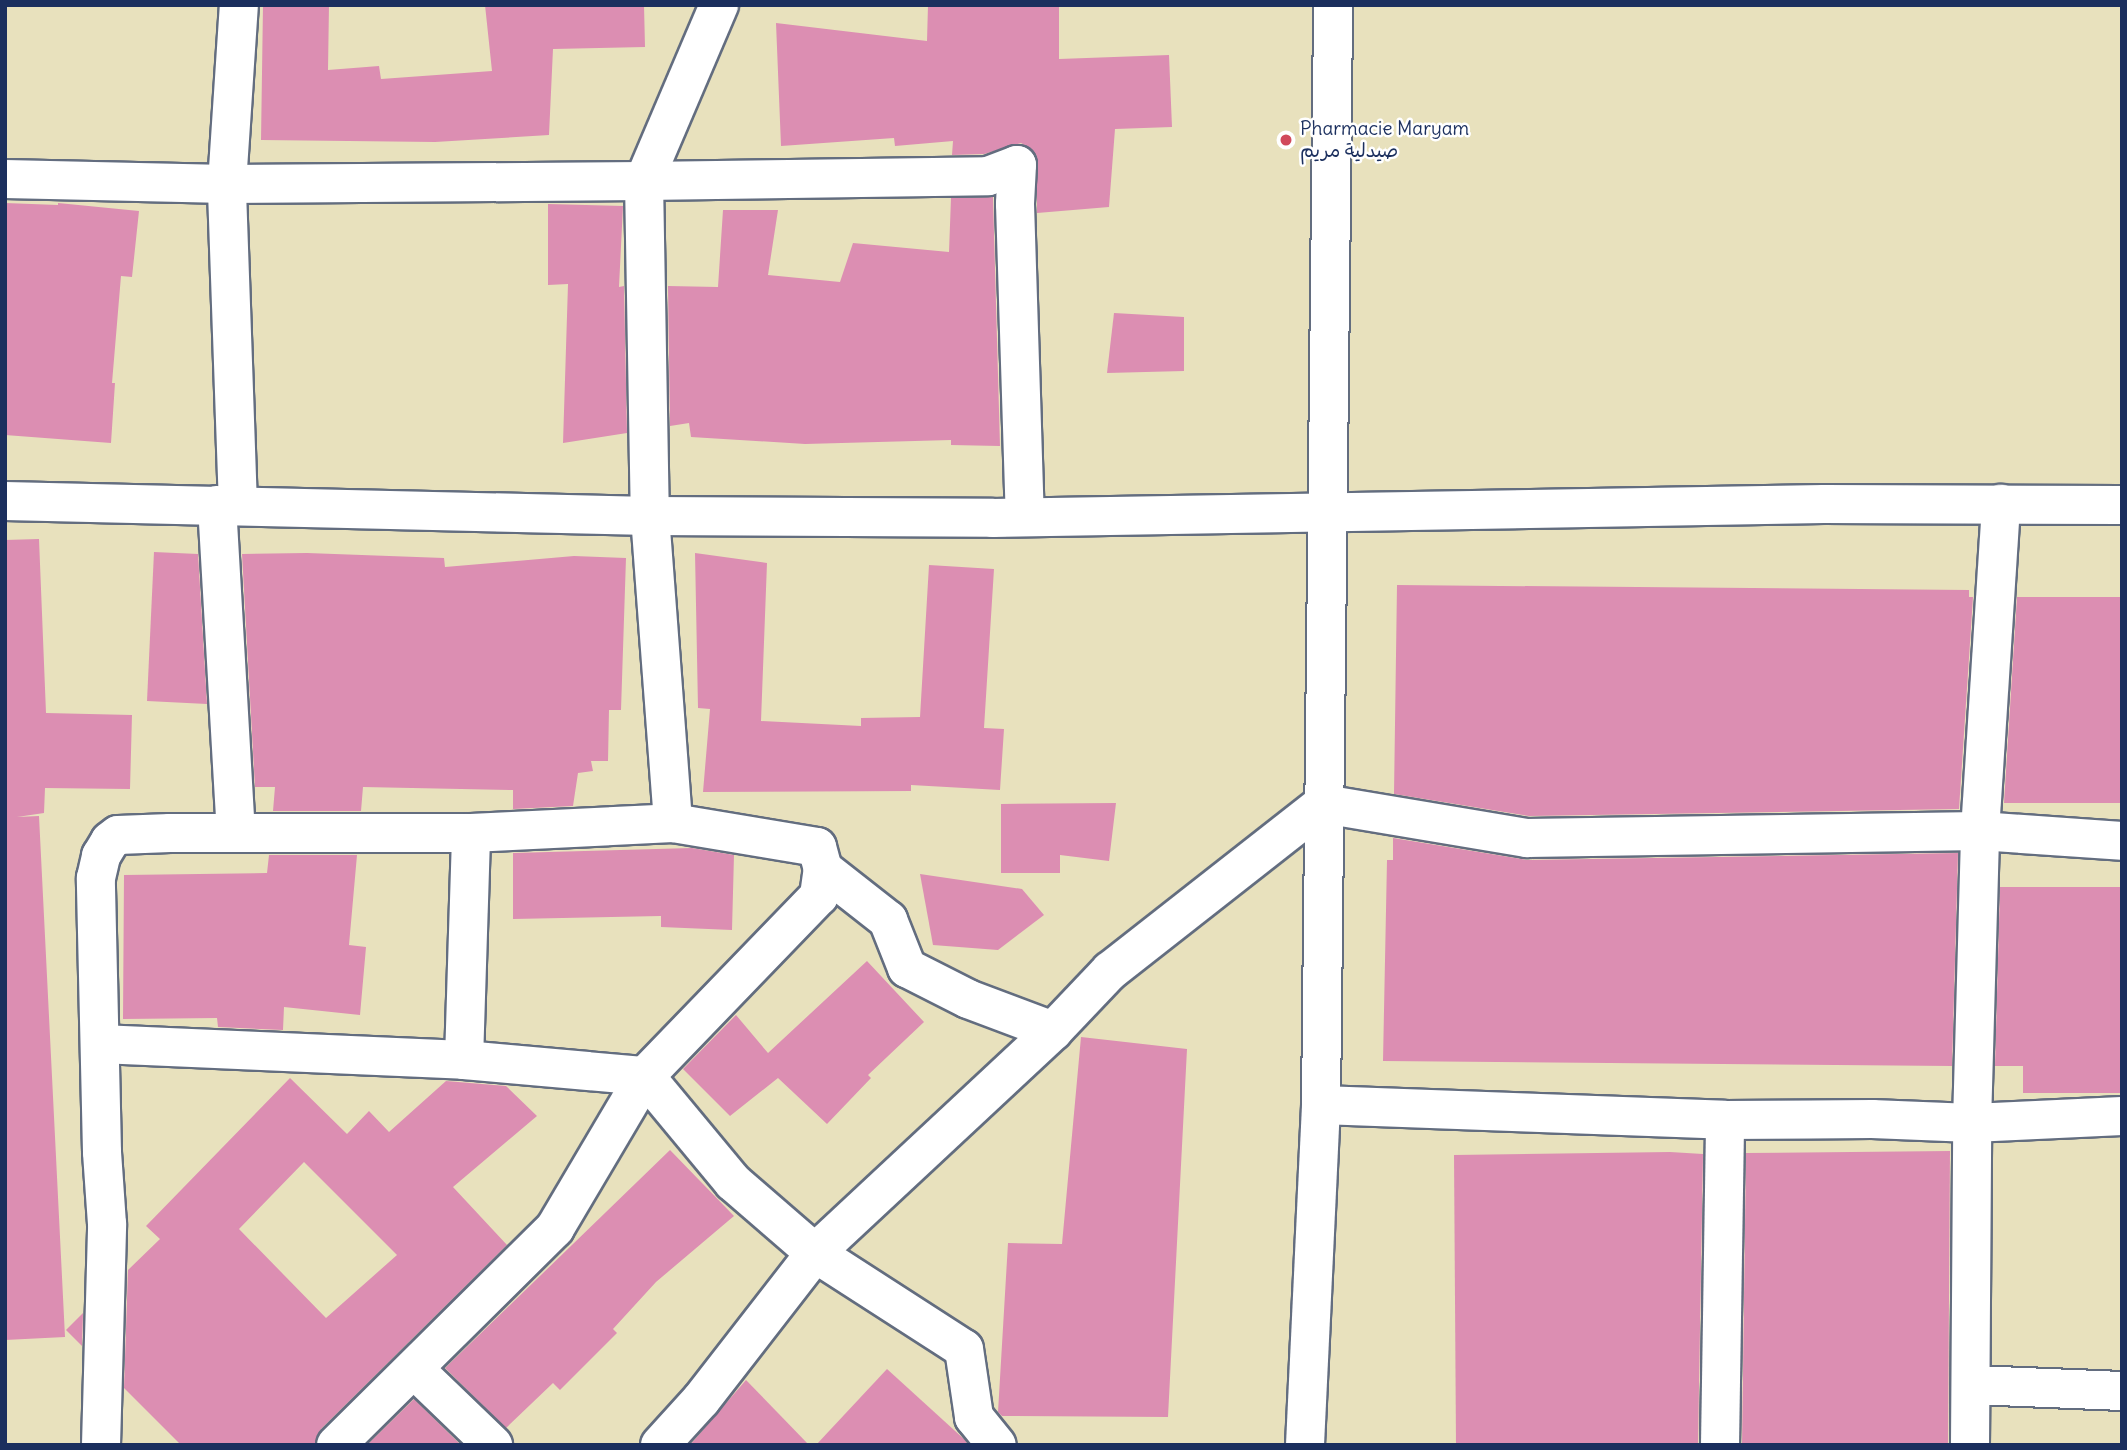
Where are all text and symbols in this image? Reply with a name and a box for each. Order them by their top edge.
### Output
place label: Pharmacie Maryam صيدلية مريم [1300,118,1469,162]
marker: Pharmacie Maryam صيدلية مريم [1278,132,1294,148]

